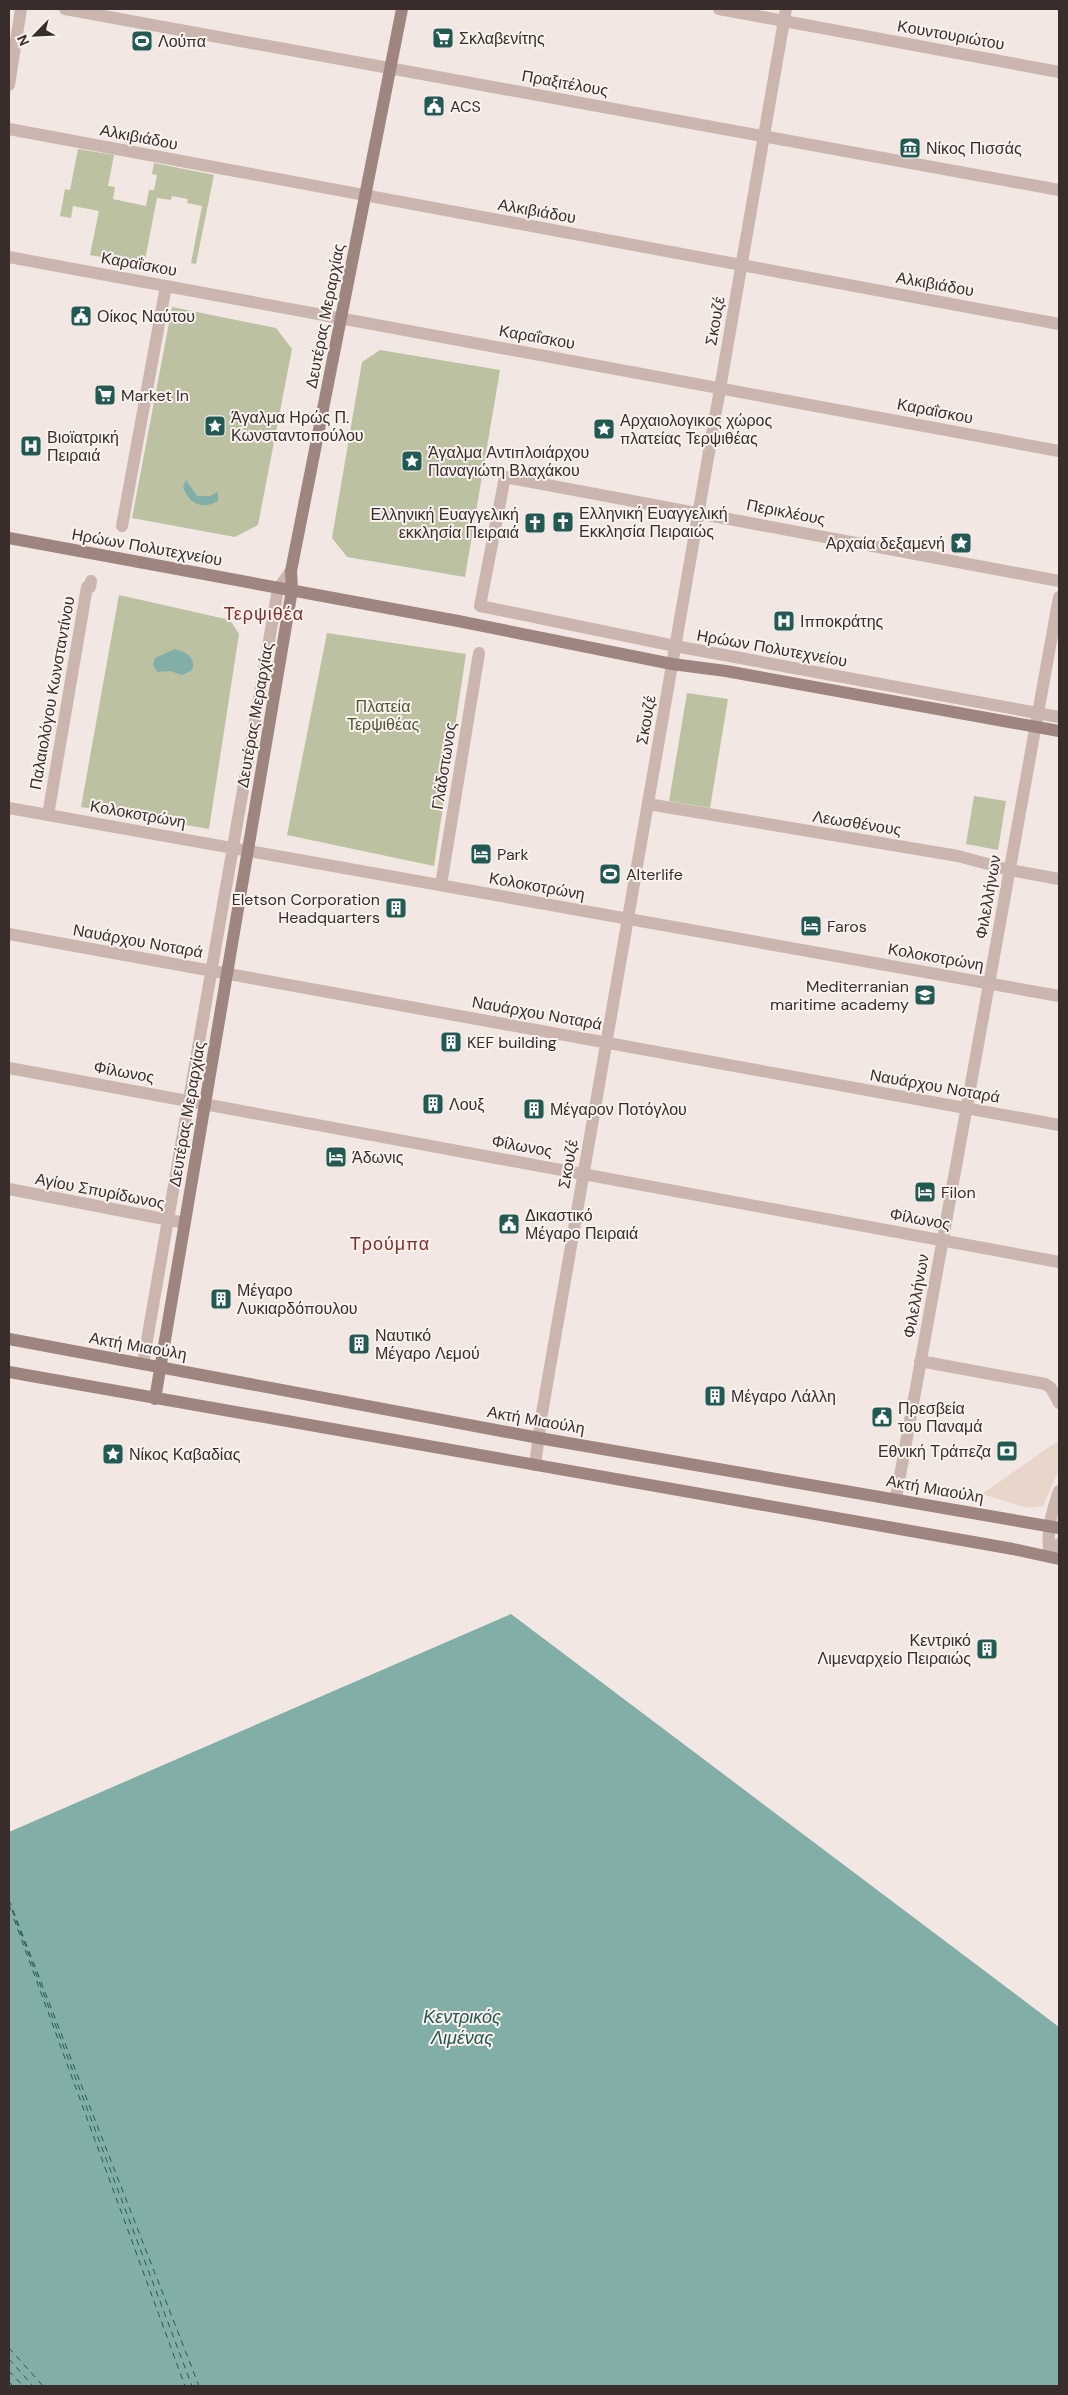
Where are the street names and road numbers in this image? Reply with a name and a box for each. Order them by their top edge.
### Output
street label: Κουντουριώτου [896,15,1006,55]
street label: Πραξιτέλους [520,65,610,101]
street label: Αλκιβιάδου [98,119,180,155]
street label: Αλκιβιάδου [496,194,578,228]
street label: Δευτέρας Μεραρχίας [301,241,349,390]
street label: Καραΐσκου [99,247,179,281]
street label: Αλκιβιάδου [894,267,976,301]
street label: Σκουζέ [700,295,730,347]
street label: Καραΐσκου [497,320,577,354]
street label: Καραΐσκου [895,393,975,429]
street label: Περικλέους [745,494,827,530]
street label: Ηρώων Πολυτεχνείου [70,523,224,571]
street label: Παλαιολόγου Κωνσταντίνου [25,595,79,791]
street label: Ηρώων Πολυτεχνείου [695,624,849,672]
street label: Δευτέρας Μεραρχίας [232,640,278,789]
street label: Σκουζέ [631,694,661,746]
street label: Γλάδστωνος [427,721,461,811]
street label: Κολοκοτρώνη [88,795,188,833]
street label: Λεωσθένους [811,806,903,840]
street label: Φιλελλήνων [970,853,1006,941]
street label: Κολοκοτρώνη [487,867,587,905]
street label: Ναυάρχου Νοταρά [71,919,205,963]
street label: Κολοκοτρώνη [886,938,986,976]
street label: Ναυάρχου Νοταρά [470,991,604,1035]
street label: Δευτέρας Μεραρχίας [164,1039,210,1188]
street label: Φίλωνος [92,1056,156,1088]
street label: Ναυάρχου Νοταρά [868,1064,1002,1108]
street label: Φίλωνος [490,1130,554,1162]
street label: Σκουζέ [553,1138,583,1190]
street label: Αγίου Σπυρίδωνος [33,1168,167,1214]
street label: Φίλωνος [888,1203,952,1235]
street label: Φιλελλήνων [898,1252,934,1340]
street label: Ακτή Μιαούλη [88,1327,188,1365]
street label: Ακτή Μιαούλη [486,1401,586,1439]
street label: Ακτή Μιαούλη [885,1470,985,1508]

